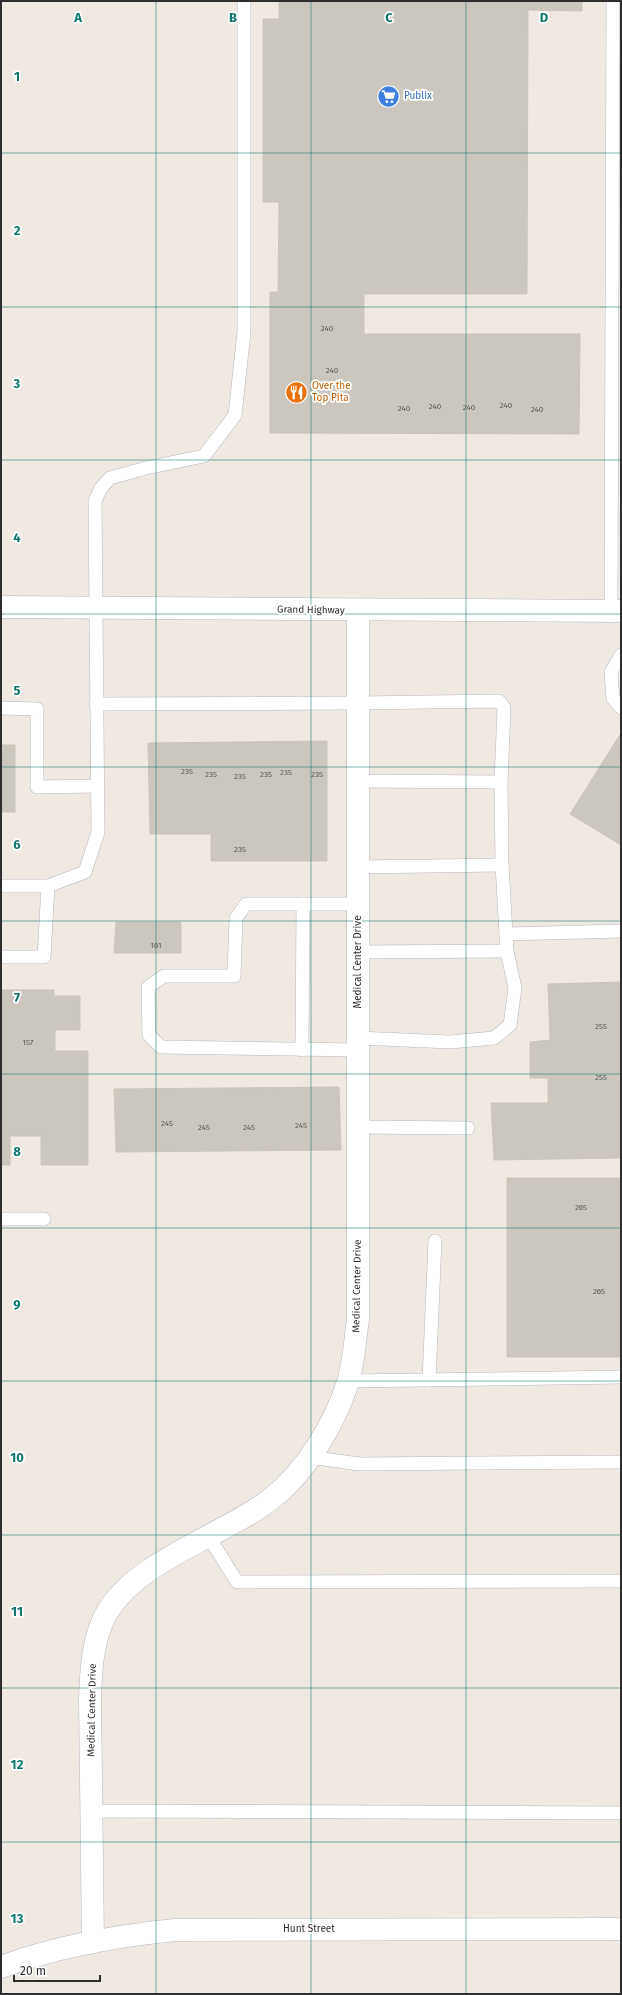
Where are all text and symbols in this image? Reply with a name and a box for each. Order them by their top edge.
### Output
text: A [73,10,82,25]
text: B [229,10,237,25]
text: C [385,10,393,25]
text: D [540,10,549,25]
text: 1 [14,69,20,84]
supermarket icon: Publix [375,83,401,109]
place label: Publix [404,90,432,102]
text: 2 [14,223,21,238]
house number: 240 [321,324,334,333]
house number: 240 [326,366,339,375]
text: 3 [13,376,21,391]
restaurant icon: Over the Top Pita [284,379,310,405]
place label: Over the Top Pita [312,380,351,404]
house number: 240 [500,401,513,410]
house number: 240 [429,402,442,411]
house number: 240 [463,403,476,412]
house number: 240 [398,404,411,413]
house number: 240 [531,405,544,414]
text: 4 [13,530,21,545]
street label: Grand Highway [277,603,345,617]
text: 5 [14,683,21,698]
house number: 235 [181,767,193,776]
house number: 235 [280,768,292,777]
house number: 235 [205,770,217,779]
house number: 235 [260,770,272,779]
house number: 235 [311,770,323,779]
house number: 235 [234,772,246,781]
text: 6 [13,837,21,852]
house number: 235 [234,845,246,854]
street label: Medical Center Drive [352,915,364,1009]
house number: 161 [151,941,161,950]
text: 7 [14,990,20,1005]
house number: 255 [595,1022,607,1031]
house number: 157 [23,1038,34,1047]
house number: 255 [595,1073,607,1082]
house number: 245 [161,1119,173,1128]
house number: 245 [295,1121,307,1130]
house number: 245 [198,1123,210,1132]
house number: 245 [243,1123,255,1132]
text: 8 [13,1144,21,1159]
house number: 265 [575,1203,587,1212]
street label: Medical Center Drive [350,1239,364,1333]
house number: 265 [593,1287,605,1296]
text: 9 [13,1297,21,1312]
text: 10 [10,1450,24,1465]
text: 11 [11,1604,23,1619]
street label: Medical Center Drive [85,1663,99,1757]
text: 12 [11,1757,24,1772]
text: 13 [11,1911,24,1926]
street label: Hunt Street [283,1923,335,1935]
scale bar [14,1957,100,1983]
text: 20 m [20,1964,46,1978]

